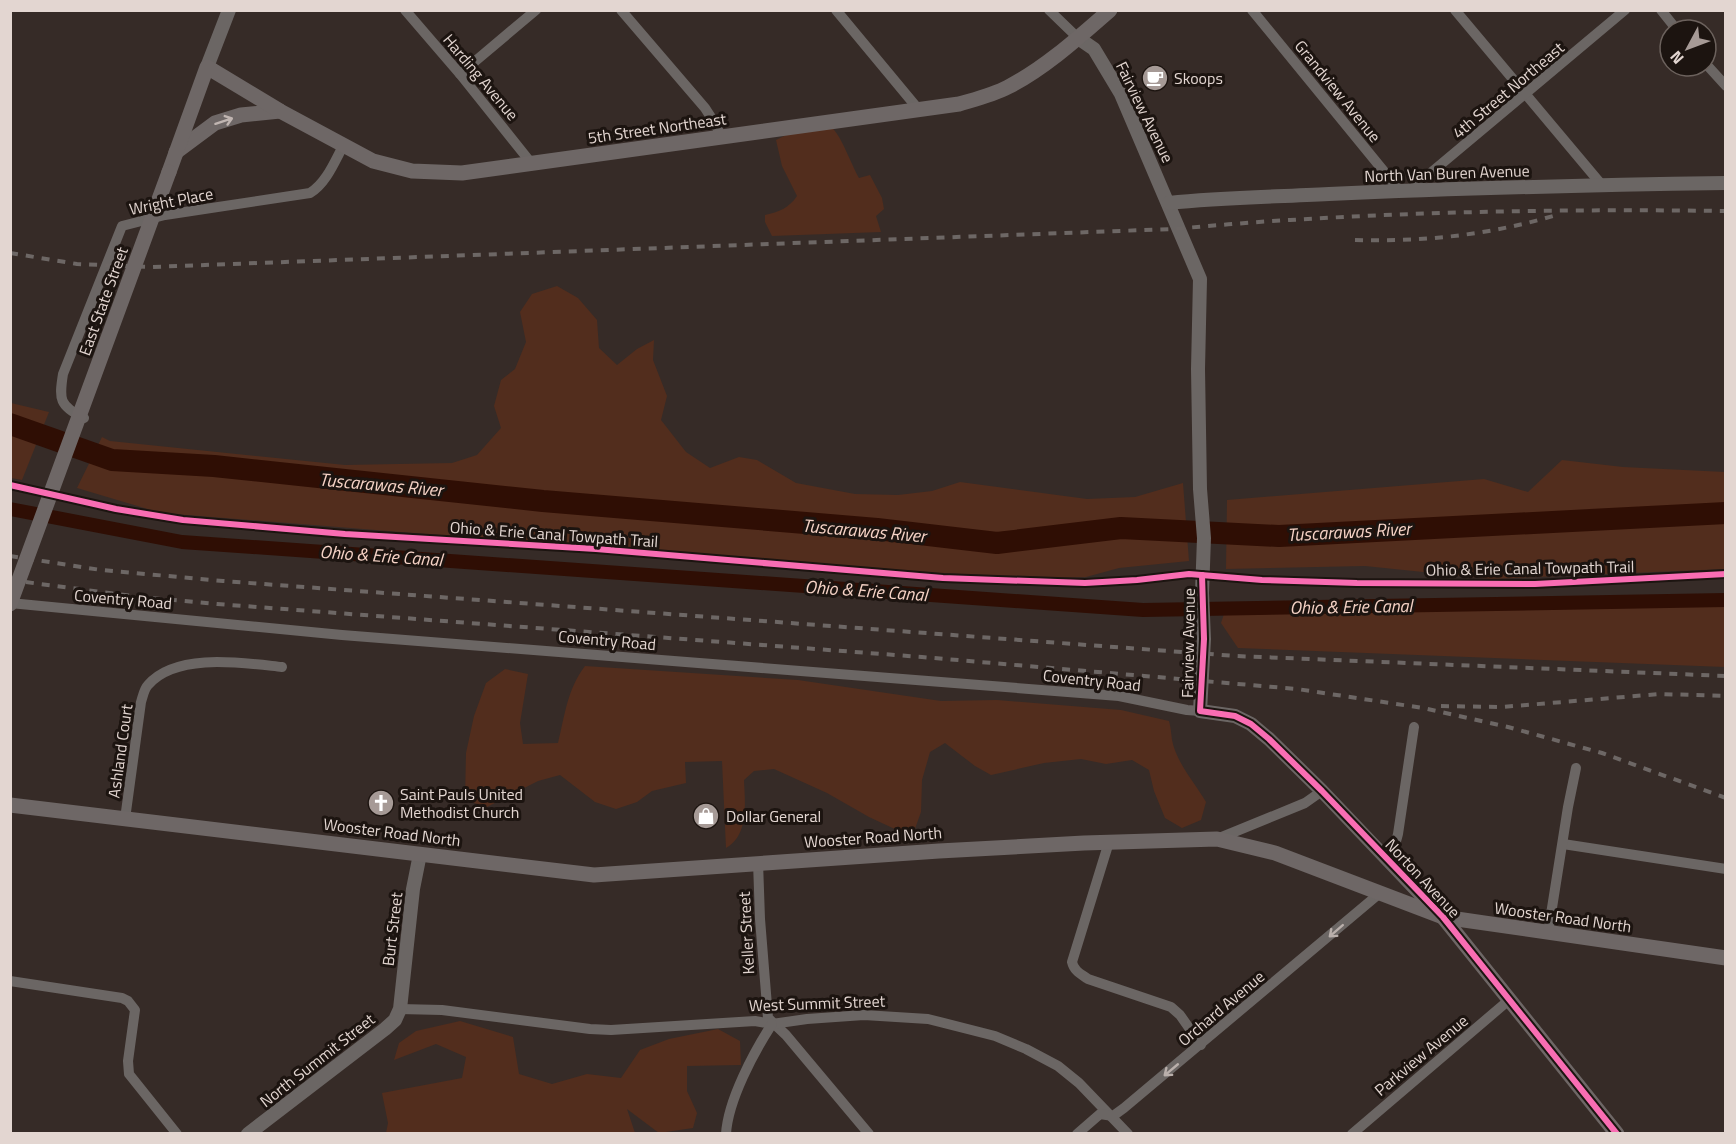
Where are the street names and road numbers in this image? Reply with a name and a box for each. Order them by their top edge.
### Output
street label: Harding Avenue [438,28,524,126]
street label: Grandview Avenue [1289,35,1387,147]
street label: 4th Street Northeast [1447,36,1569,144]
street label: Fairview Avenue [1110,57,1180,167]
street label: 5th Street Northeast [586,106,728,150]
street label: North Van Buren Avenue [1364,158,1530,188]
street label: Wright Place [127,181,215,221]
street label: East State Street [72,243,134,359]
street label: Ohio & Erie Canal Towpath Trail [449,515,659,553]
street label: Ohio & Erie Canal Towpath Trail [1425,554,1635,582]
street label: Coventry Road [73,583,173,615]
street label: Fairview Avenue [1175,588,1201,698]
street label: Coventry Road [557,624,657,656]
street label: Coventry Road [1042,663,1142,697]
street label: Ashland Court [102,702,139,799]
street label: Wooster Road North [322,812,462,852]
street label: Wooster Road North [803,820,943,854]
street label: Norton Avenue [1380,833,1466,923]
street label: Burt Street [376,890,408,967]
street label: Keller Street [732,891,760,975]
street label: Wooster Road North [1493,896,1633,938]
street label: Orchard Avenue [1172,964,1270,1052]
street label: West Summit Street [748,989,886,1017]
street label: North Summit Street [254,1007,380,1113]
street label: Parkview Avenue [1369,1009,1473,1101]

